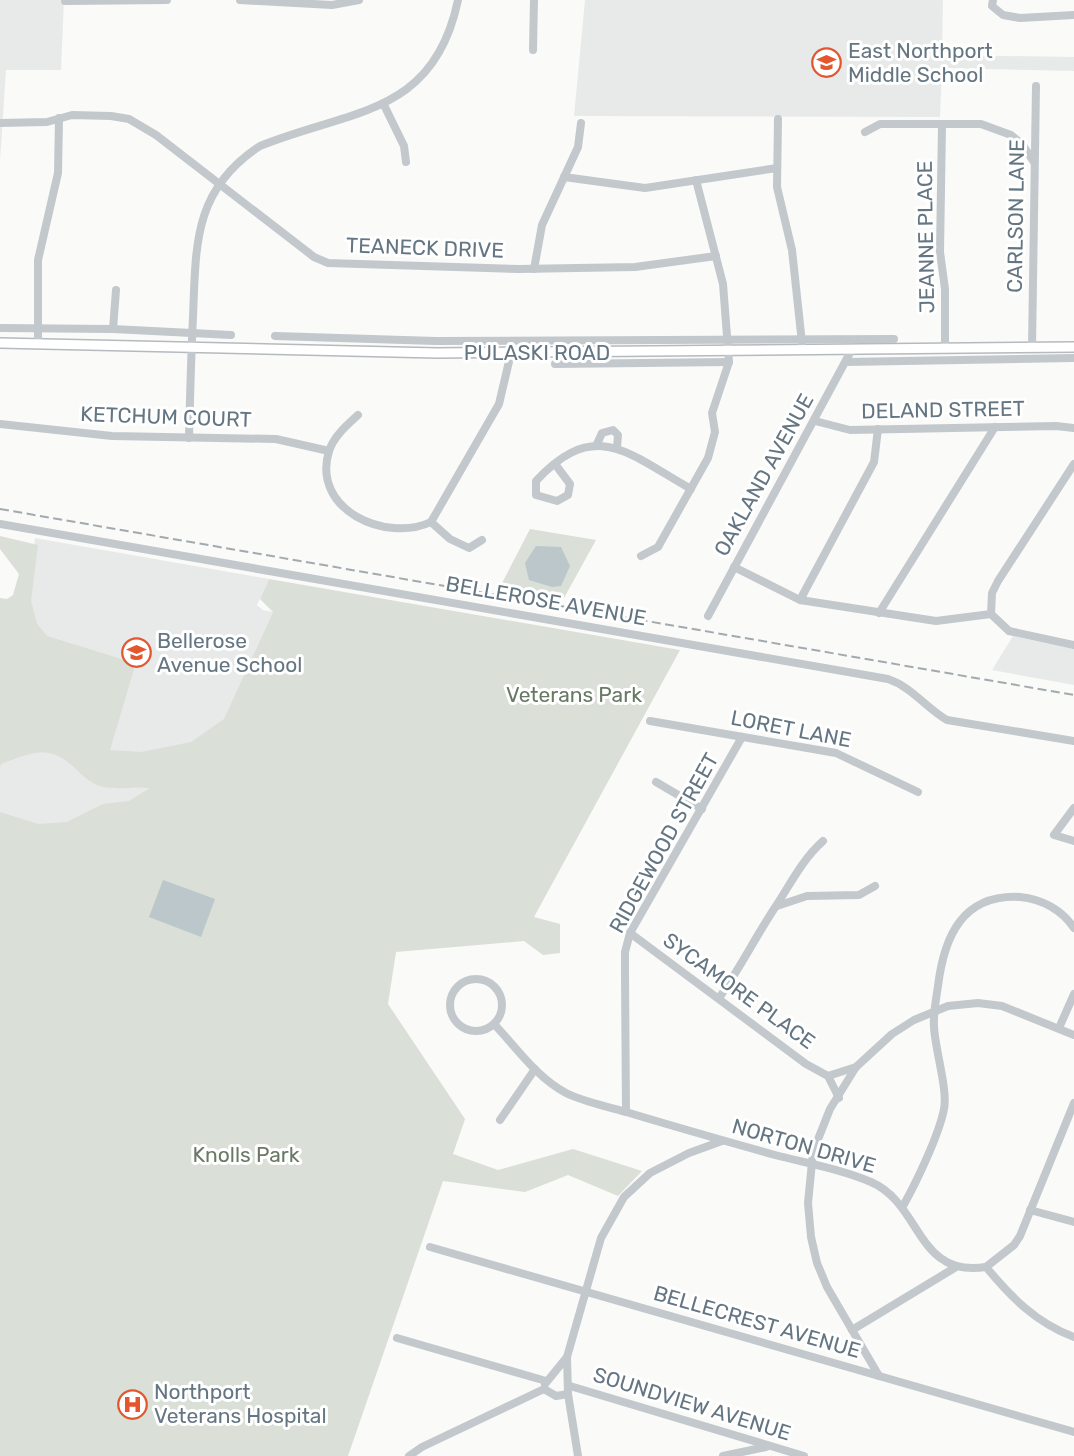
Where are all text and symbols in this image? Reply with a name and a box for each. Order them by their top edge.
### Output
place label: East Northport Middle School [848,38,993,87]
school or university icon: East Northport Middle School [811,47,843,79]
street label: CARLSON LANE [1002,139,1029,293]
street label: JEANNE PLACE [912,160,939,314]
street label: TEANECK DRIVE [346,232,504,263]
street label: PULASKI ROAD [464,340,610,365]
street label: OAKLAND AVENUE [709,389,819,560]
street label: DELAND STREET [861,396,1025,423]
street label: KETCHUM COURT [80,401,252,432]
street label: BELLEROSE AVENUE [444,571,648,630]
place label: Bellerose Avenue School [157,628,302,677]
school or university icon: Bellerose Avenue School [120,637,152,669]
park label: Veterans Park [506,682,642,707]
street label: LORET LANE [729,705,854,752]
street label: RIDGEWOOD STREET [604,748,723,937]
street label: SYCAMORE PLACE [658,927,820,1054]
street label: NORTON DRIVE [729,1113,879,1178]
park label: Knolls Park [192,1142,300,1167]
street label: BELLECREST AVENUE [651,1280,864,1363]
street label: SOUNDVIEW AVENUE [590,1362,794,1446]
place label: Northport Veterans Hospital [154,1379,327,1428]
hospital icon: Northport Veterans Hospital [117,1388,149,1420]

